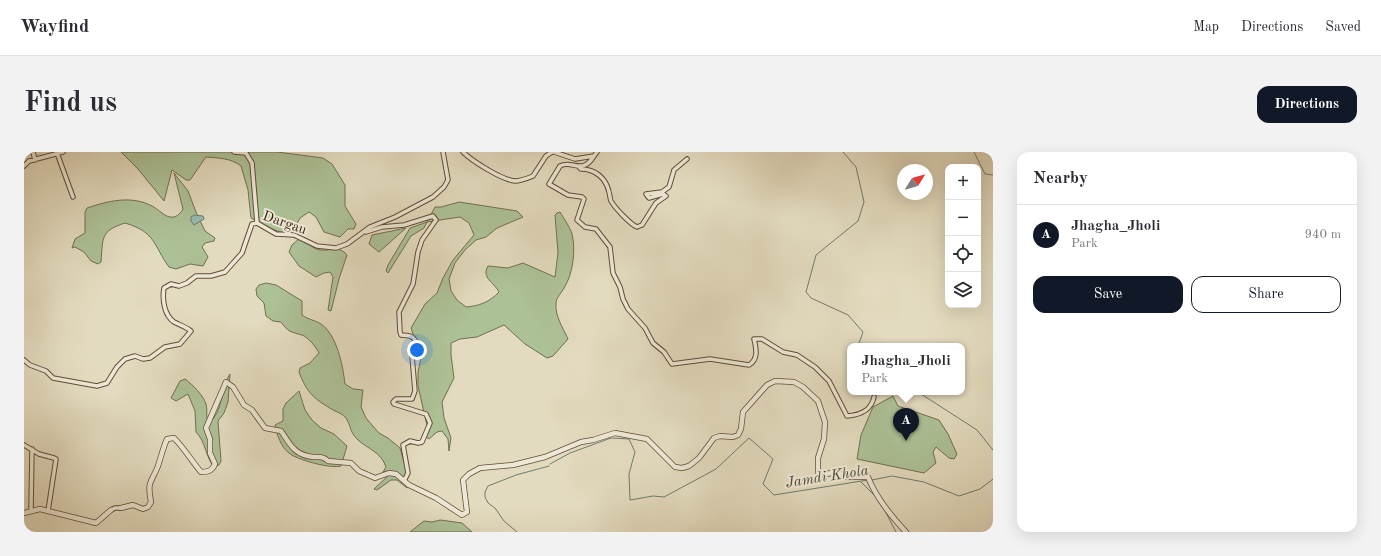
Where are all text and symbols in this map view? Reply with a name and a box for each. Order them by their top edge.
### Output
text: Wayfind [20,18,89,37]
text: Map [1193,20,1219,34]
text: Directions [1241,20,1303,34]
text: Saved [1325,20,1361,34]
button: Directions [1257,86,1357,123]
text: Find us [24,90,117,118]
north arrow [897,164,933,200]
map controls [945,164,981,308]
button: + [945,164,981,200]
text: Nearby [1033,170,1088,187]
button: − [945,200,981,236]
street label: Dargau [261,209,309,237]
text: Jhagha_Jholi [1071,219,1160,234]
text: A [1041,228,1051,241]
text: 940 m [1304,228,1341,241]
button: locate [945,236,981,272]
text: Park [1071,237,1098,250]
button: layers [945,272,981,308]
button: Save [1033,276,1183,313]
button: Share [1191,276,1341,313]
your location [407,340,427,360]
popup [847,343,965,395]
text: Jhagha_Jholi [861,354,951,369]
text: Park [861,372,888,385]
pin: A [893,408,919,441]
water label: Jamdi Khola [785,464,870,491]

